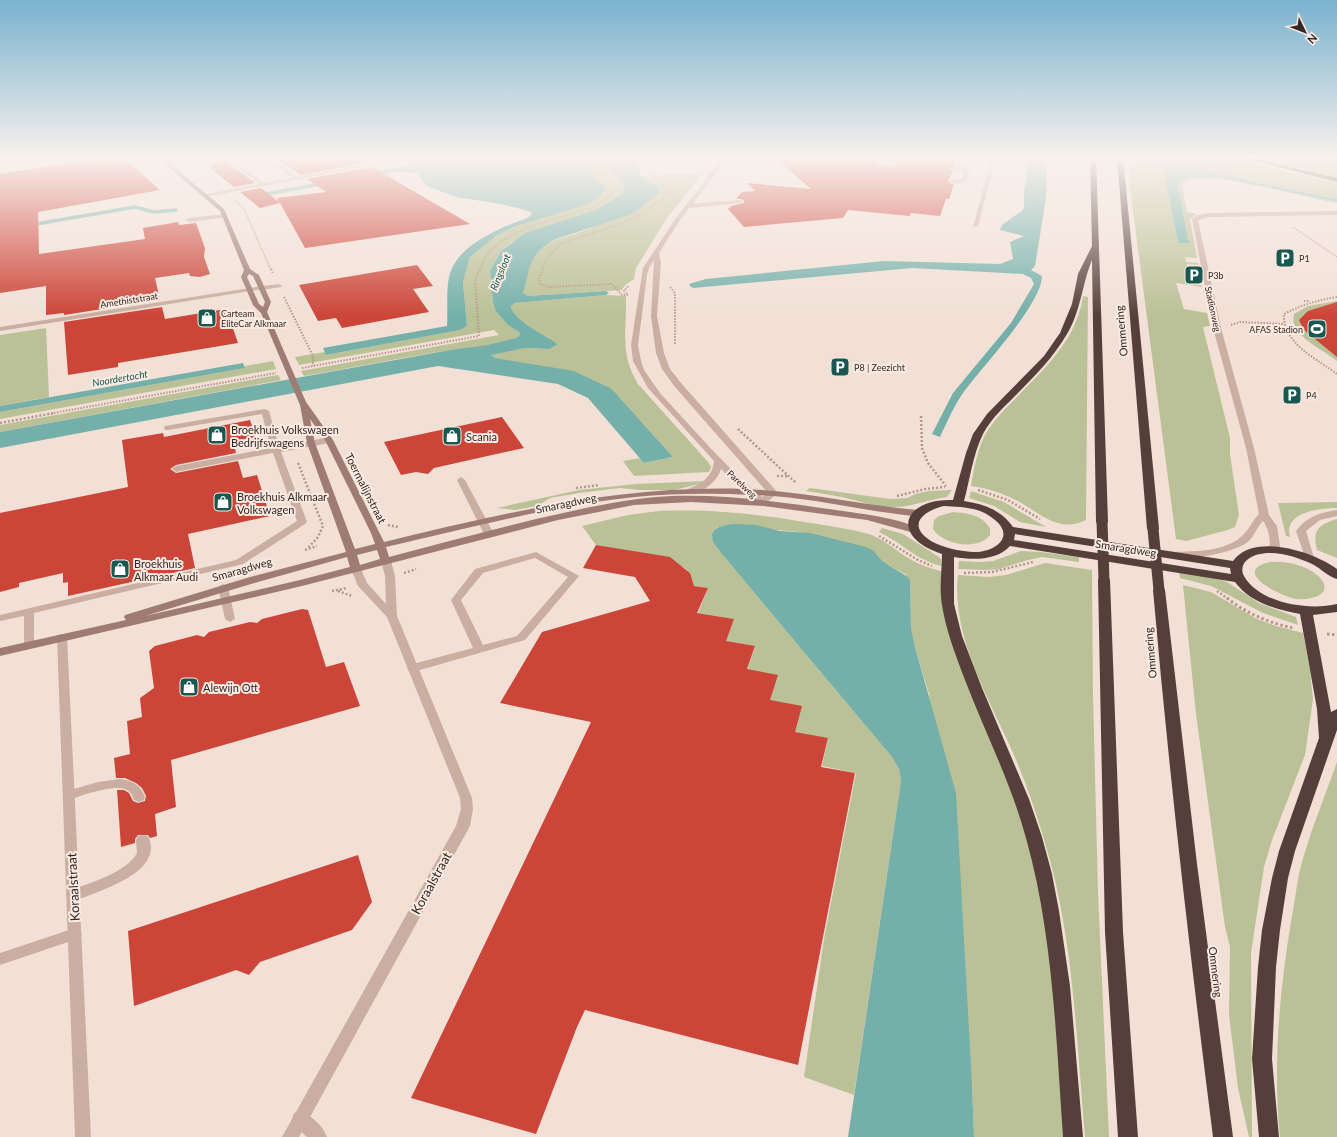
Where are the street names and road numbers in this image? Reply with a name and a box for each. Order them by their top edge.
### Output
street label: Stadionweg [1203,285,1223,333]
street label: Amethiststraat [99,290,159,310]
street label: Ommering [1112,305,1130,357]
street label: Toermalijnstraat [343,451,389,525]
street label: Parelweg [725,468,759,501]
street label: Smaragdweg [535,490,598,516]
street label: Smaragdweg [1095,537,1158,559]
street label: Smaragdweg [211,554,274,584]
street label: Ommering [1141,627,1159,679]
street label: Koraalstraat [407,849,455,917]
street label: Koraalstraat [63,852,83,922]
street label: Ommering [1206,946,1226,998]

